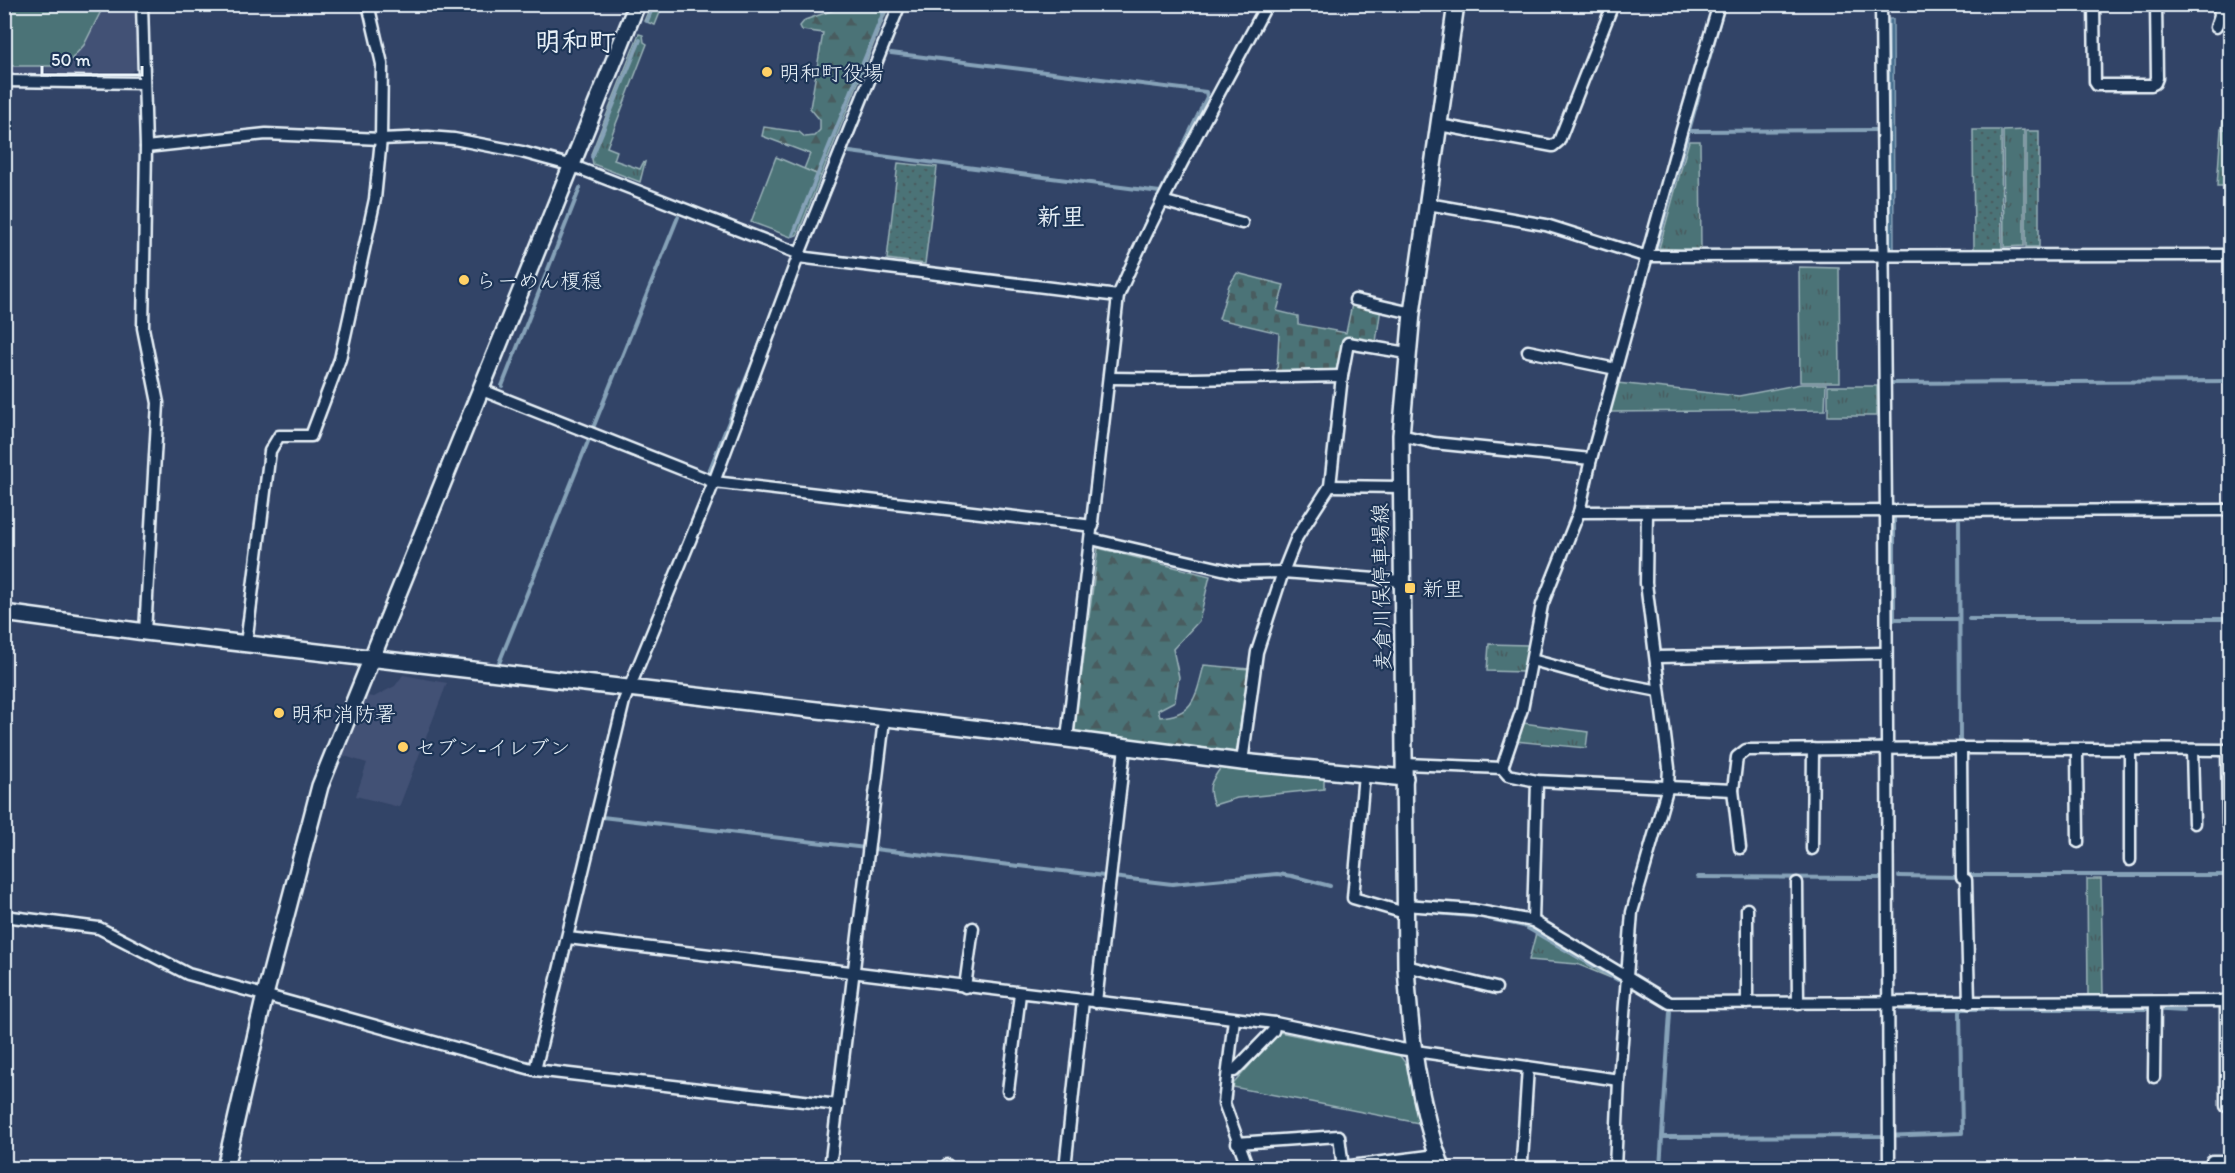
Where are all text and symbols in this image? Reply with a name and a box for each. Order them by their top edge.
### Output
district label: 明和町 [535,25,616,58]
scale bar [42,39,142,77]
text: 50 m [51,49,91,71]
place label: 明和町役場 [779,60,884,85]
marker: 明和町役場 [760,65,774,79]
district label: 新里 [1037,202,1085,231]
place label: らーめん榎穏 [476,268,602,293]
marker: らーめん榎穏 [457,273,471,287]
street label: 麦倉川俣停車場線 [1367,503,1395,671]
place label: 新里 [1422,576,1464,601]
marker: 新里 [1403,581,1417,595]
place label: 明和消防署 [291,701,396,726]
marker: 明和消防署 [272,706,286,720]
place label: セブン-イレブン [415,735,570,760]
marker: セブン-イレブン [396,740,410,754]

